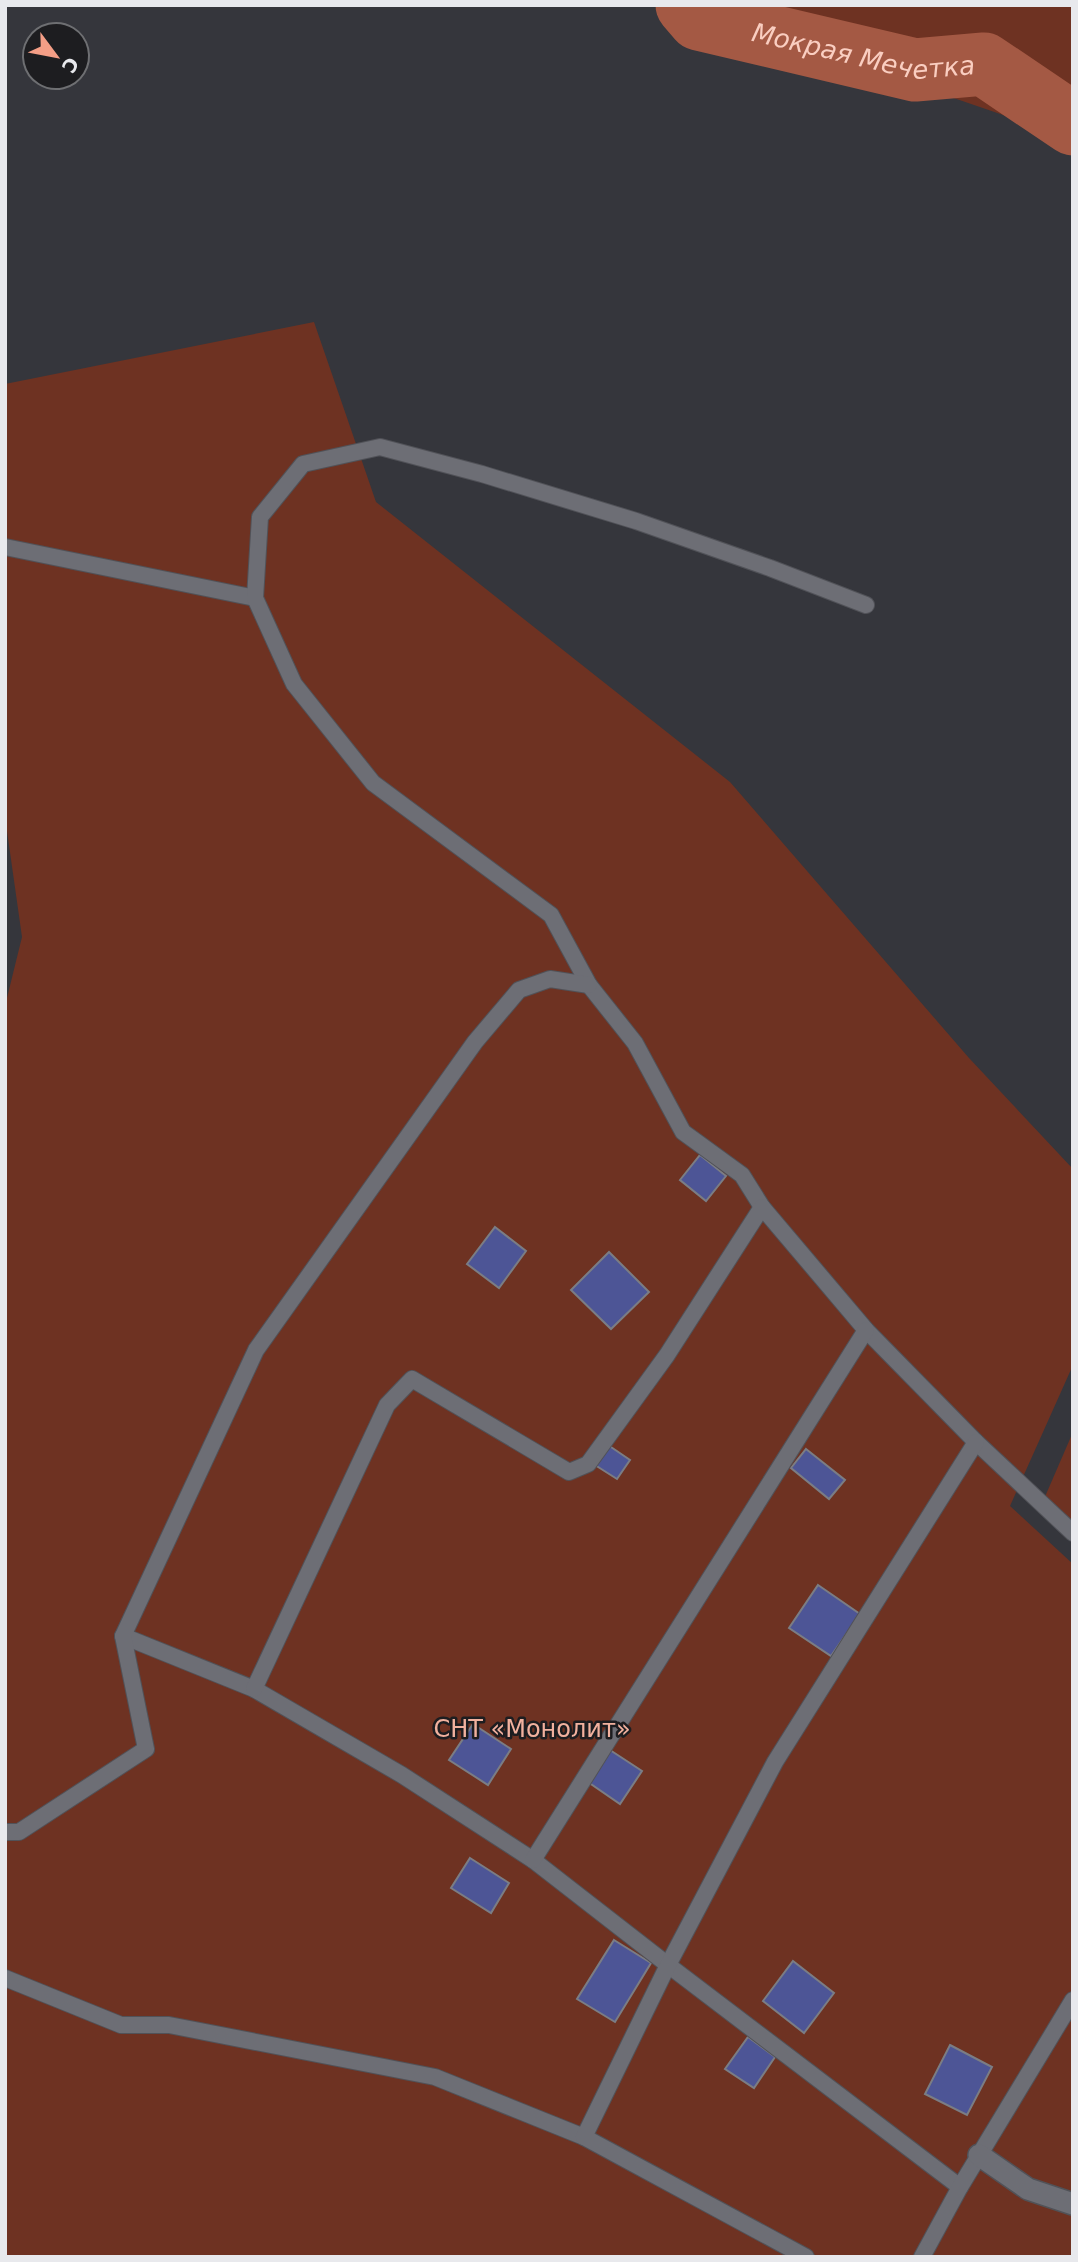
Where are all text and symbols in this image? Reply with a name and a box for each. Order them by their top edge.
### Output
water label: Мокрая Мечетка [749,17,976,85]
north arrow [21,21,91,91]
text: С [57,53,83,77]
park label: СНТ «Монолит» [433,1715,631,1743]

